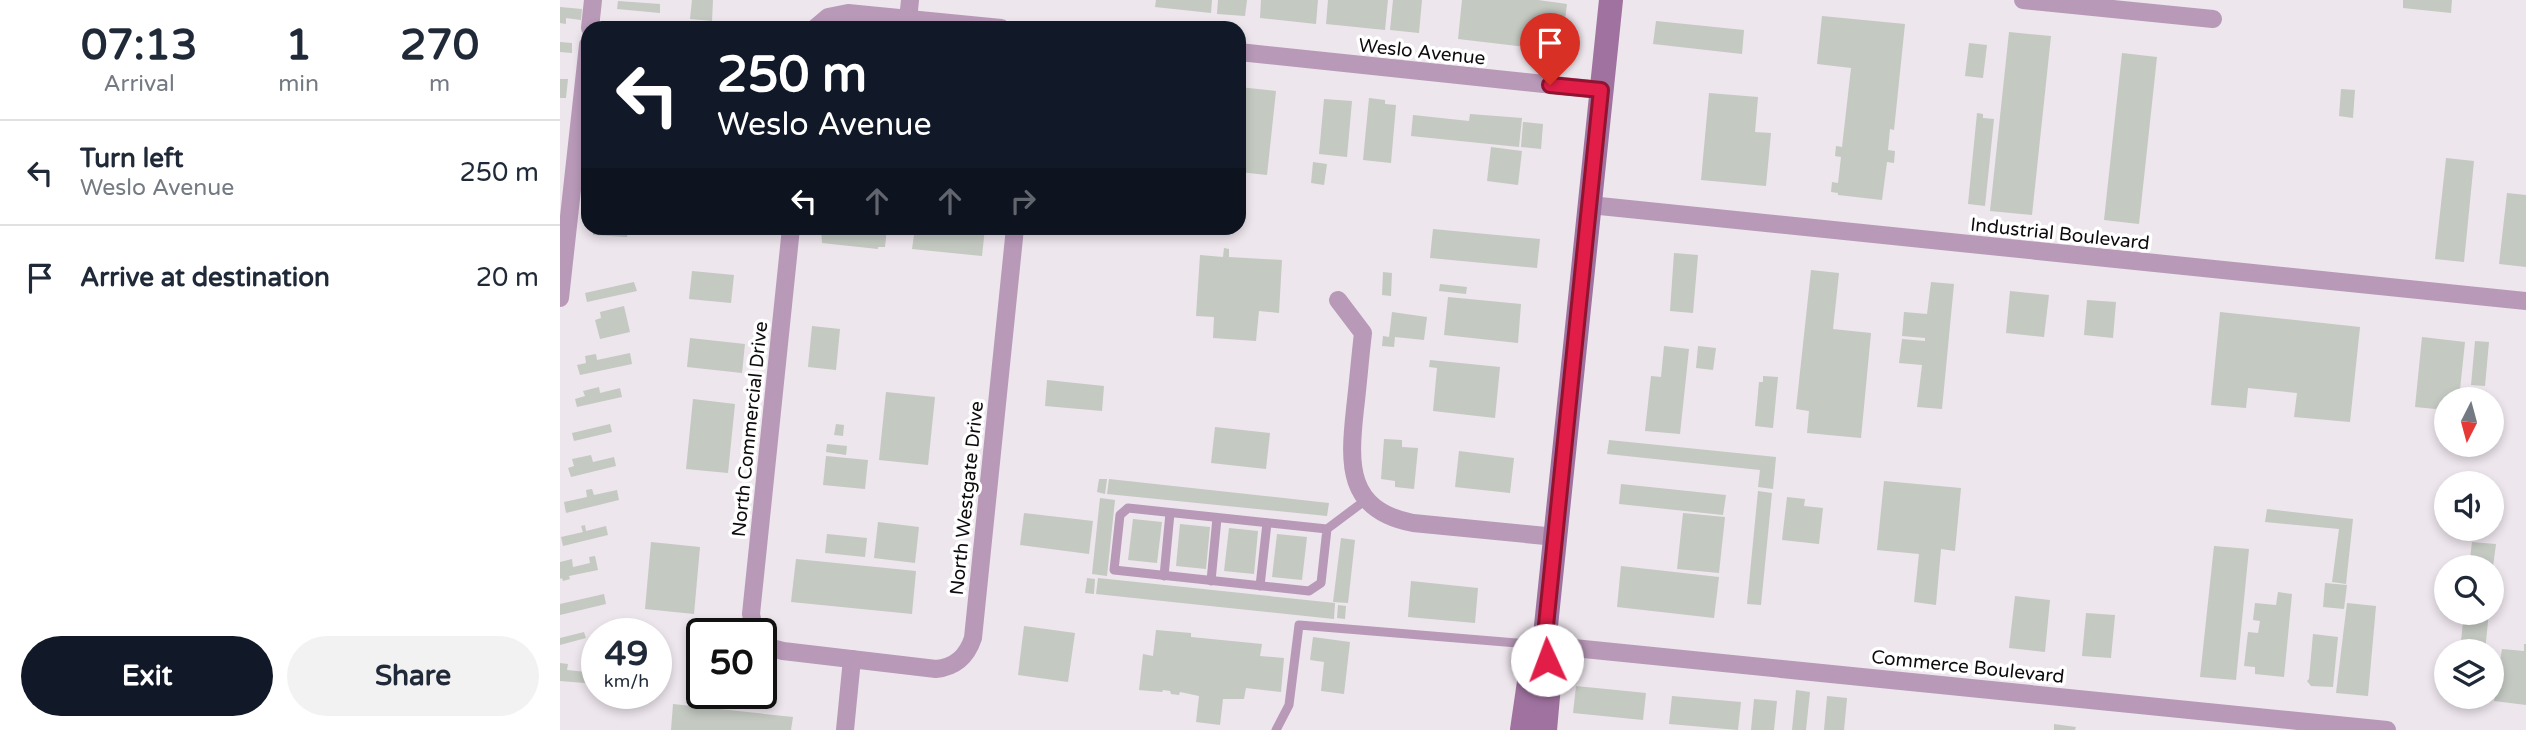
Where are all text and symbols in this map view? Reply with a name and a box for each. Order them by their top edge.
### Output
pin [1520,13,1580,85]
text: 07:13 [81,20,197,71]
text: 1 [285,20,312,71]
text: 270 [400,20,479,71]
icon: arrive [1531,24,1569,62]
street label: Weslo Avenue [1357,34,1486,70]
text: 250 m [717,46,867,105]
icon: left [602,49,693,140]
text: Arrival [104,70,175,98]
text: min [278,70,319,98]
text: m [429,70,450,98]
text: Weslo Avenue [717,106,932,144]
text: Turn left [80,143,183,174]
icon: left [21,154,59,192]
text: 250 m [459,157,539,188]
text: Weslo Avenue [80,174,234,202]
icon: left [785,182,823,220]
icon: ahead [858,182,896,220]
icon: ahead [931,182,969,220]
icon: right [1004,182,1042,220]
street label: Industrial Boulevard [1969,214,2151,254]
icon: arrive [21,259,59,297]
text: Arrive at destination [80,262,330,293]
text: 20 m [476,262,539,293]
street label: North Commercial Drive [728,320,772,538]
north arrow [2434,387,2504,457]
map controls [2434,387,2504,709]
street label: North Westgate Drive [946,400,988,596]
button: sound [2434,471,2504,541]
button: search [2434,555,2504,625]
speed limit sign: 50 [686,618,777,709]
position arrow [1510,623,1584,697]
text: 49 [605,633,648,675]
button: Exit [21,636,273,716]
button: Share [287,636,539,716]
button: layers [2434,639,2504,709]
street label: Commerce Boulevard [1870,646,2066,688]
text: km/h [604,670,649,692]

